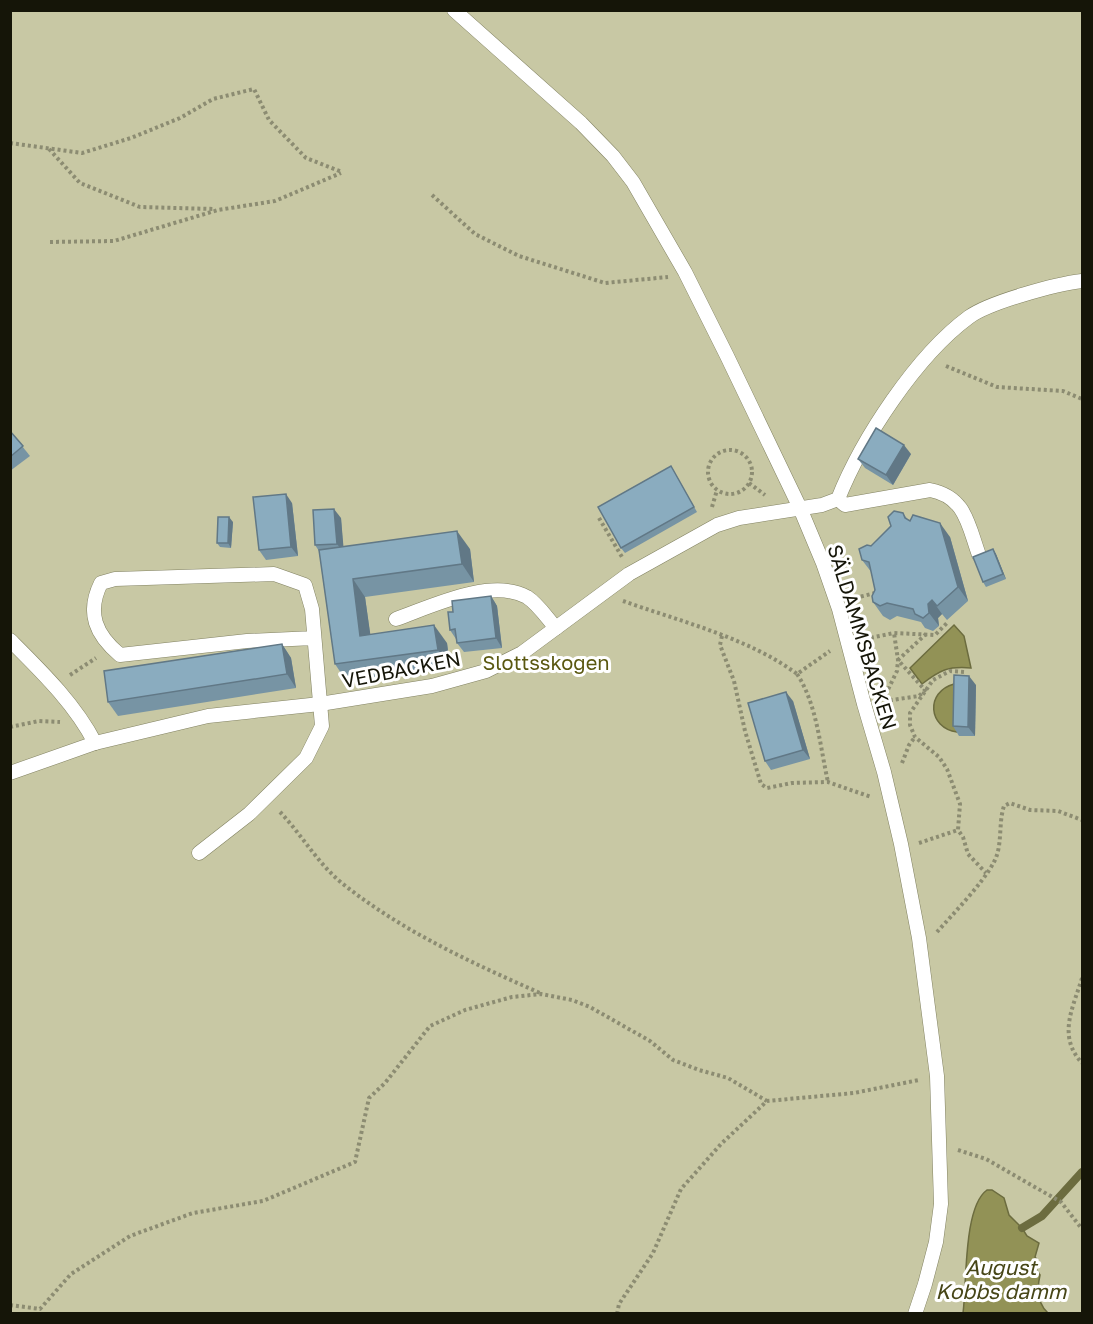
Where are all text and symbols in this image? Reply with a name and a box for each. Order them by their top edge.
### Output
street label: SÄLDAMMSBACKEN [823,541,903,733]
street label: VEDBACKEN [340,646,462,692]
park label: Slottsskogen [482,650,610,674]
water label: August Kobbs damm [936,1254,1068,1304]

